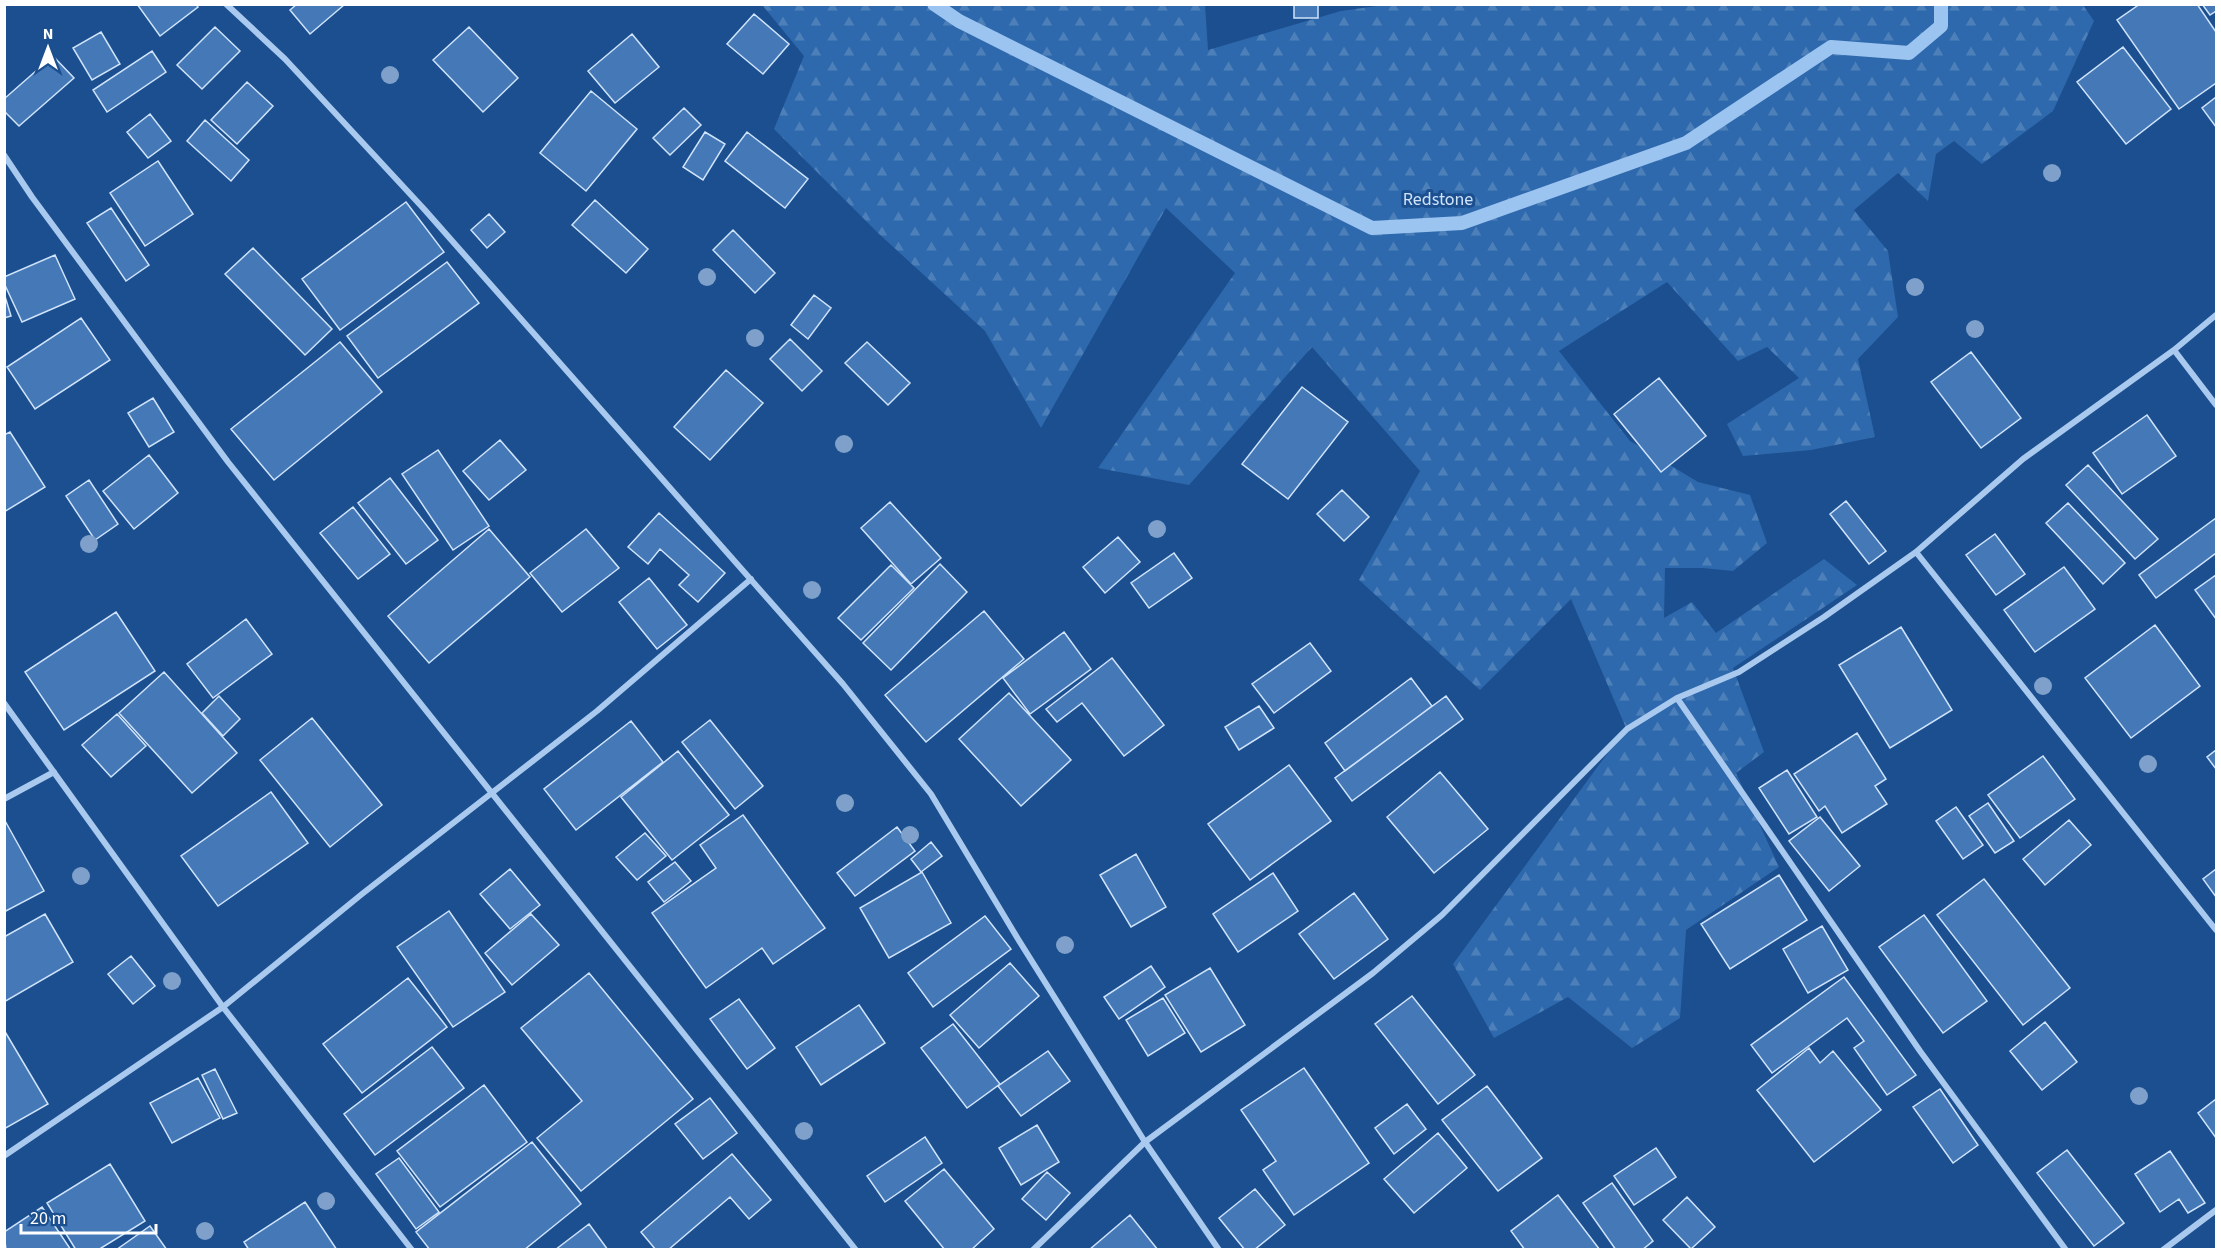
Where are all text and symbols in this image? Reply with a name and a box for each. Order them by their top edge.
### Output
north arrow [18,18,78,78]
text: N [43,23,53,45]
park label: Redstone [1403,187,1473,212]
scale bar [21,1197,156,1235]
text: 20 m [30,1206,66,1231]

